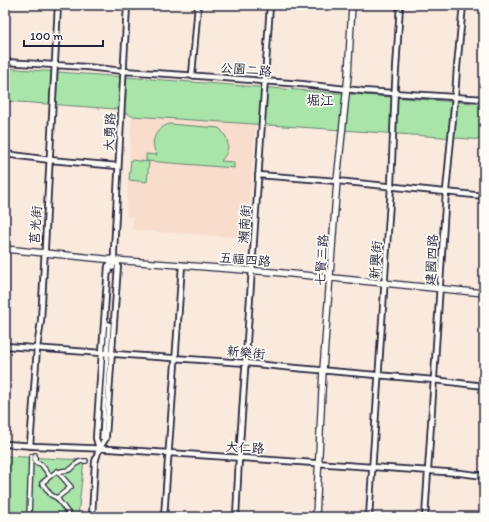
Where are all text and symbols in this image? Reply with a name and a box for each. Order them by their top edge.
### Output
scale bar [24,22,103,48]
text: 100 m [30,29,63,43]
street label: 公園二路 [219,60,273,79]
district label: 堀江 [306,92,334,109]
street label: 大勇路 [101,112,118,152]
street label: 瀨南街 [236,204,253,244]
street label: 莒光街 [27,205,44,245]
street label: 七賢三路 [312,234,331,287]
street label: 建國四路 [423,234,440,286]
street label: 新興街 [367,240,384,280]
street label: 五福四路 [218,250,272,269]
street label: 新樂街 [226,343,266,362]
street label: 大仁路 [225,439,265,456]

